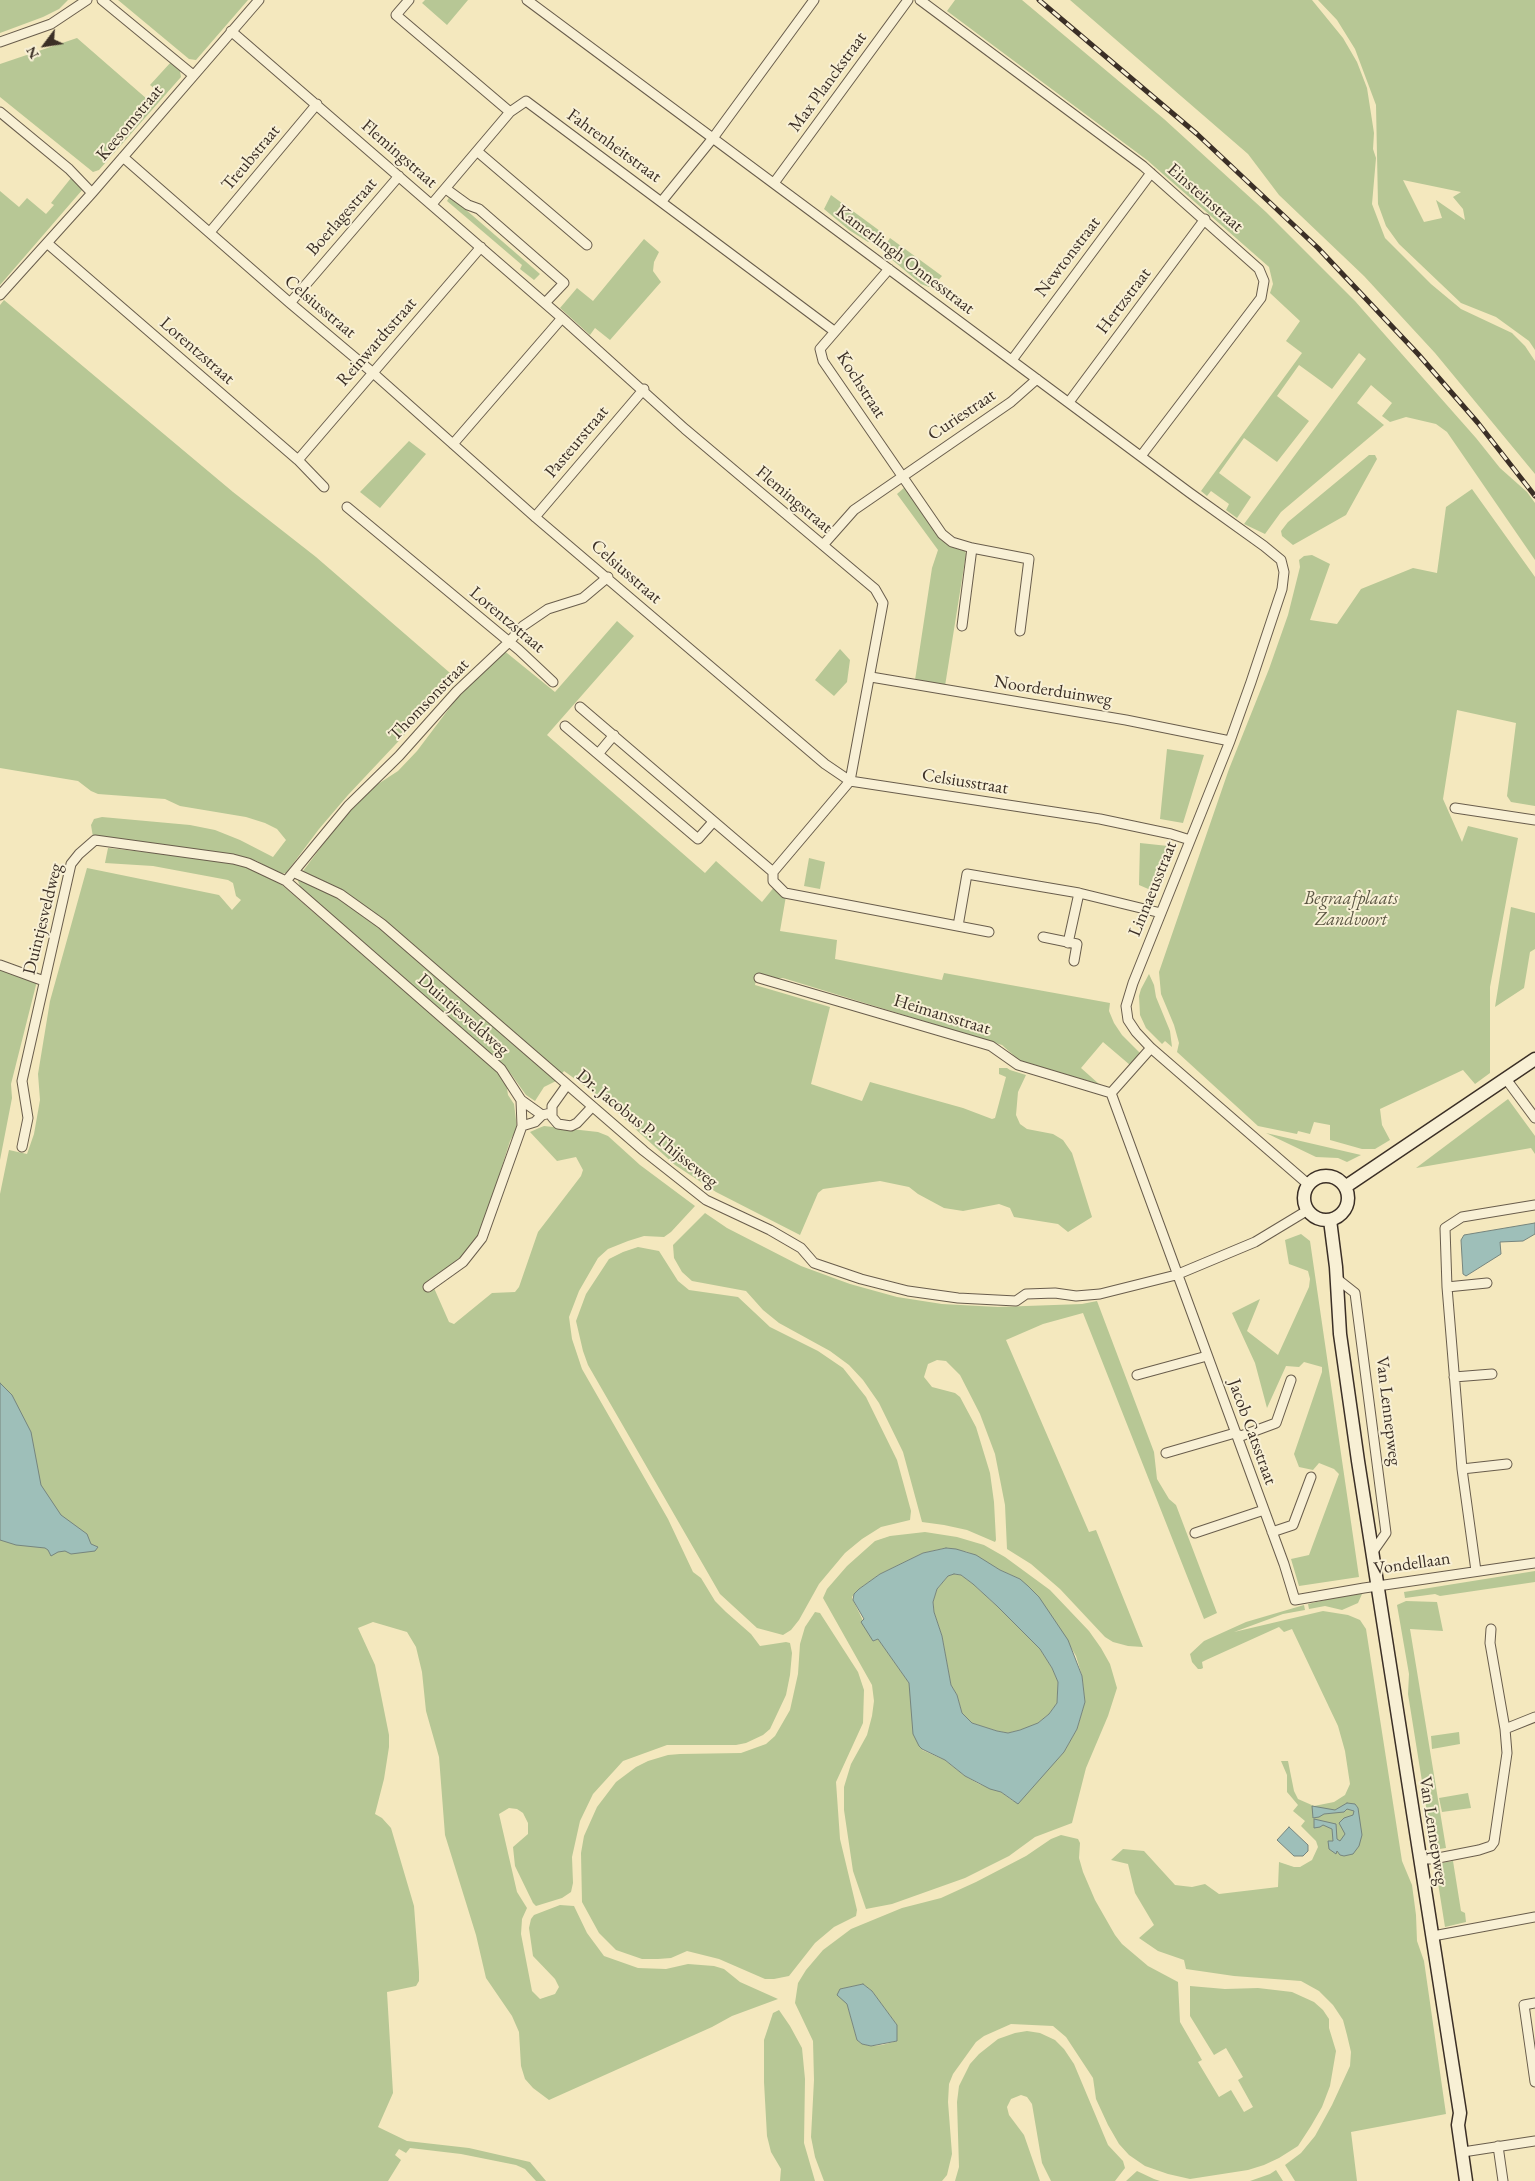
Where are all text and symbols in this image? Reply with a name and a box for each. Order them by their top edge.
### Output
north arrow [20,20,70,70]
street label: Max Planckstraat [784,28,872,136]
text: N [22,43,43,62]
street label: Keesomstraat [92,81,168,165]
street label: Fahrenheitstraat [563,104,665,188]
street label: Flemingstraat [357,115,441,193]
street label: Treubstraat [217,121,285,195]
street label: Einsteinstraat [1162,159,1248,237]
street label: Boerlagestraat [302,174,382,260]
street label: Kamerlingh Onnesstraat [831,201,979,319]
street label: Newtonstraat [1031,212,1105,302]
street label: Hertzstraat [1092,264,1156,338]
street label: Celsiusstraat [280,271,360,343]
street label: Reinwardtstraat [332,293,422,391]
street label: Lorentzstraat [155,313,239,389]
street label: Kochstraat [831,348,891,422]
street label: Curiestraat [924,384,1000,446]
street label: Pasteurstraat [541,401,613,483]
street label: Flemingstraat [751,462,837,538]
street label: Celsiusstraat [586,535,666,609]
street label: Lorentzstraat [465,582,549,658]
street label: Thomsonstraat [384,654,474,746]
street label: Noorderduinweg [993,671,1113,711]
street label: Celsiusstraat [920,765,1010,799]
street label: Linnaeusstraat [1124,838,1182,940]
street label: Duintjesveldweg [19,861,67,977]
park label: Begraafplaats Zandvoort [1304,888,1398,931]
street label: Duintjesveldweg [413,969,513,1061]
street label: Heimansstraat [891,990,993,1040]
street label: Dr. Jacobus P. Thijsseweg [572,1065,722,1193]
street label: Van Lennepweg [1371,1355,1405,1467]
street label: Jacob Catsstraat [1223,1376,1281,1488]
street label: Vondellaan [1372,1548,1452,1580]
street label: Van Lennepweg [1414,1775,1452,1887]

